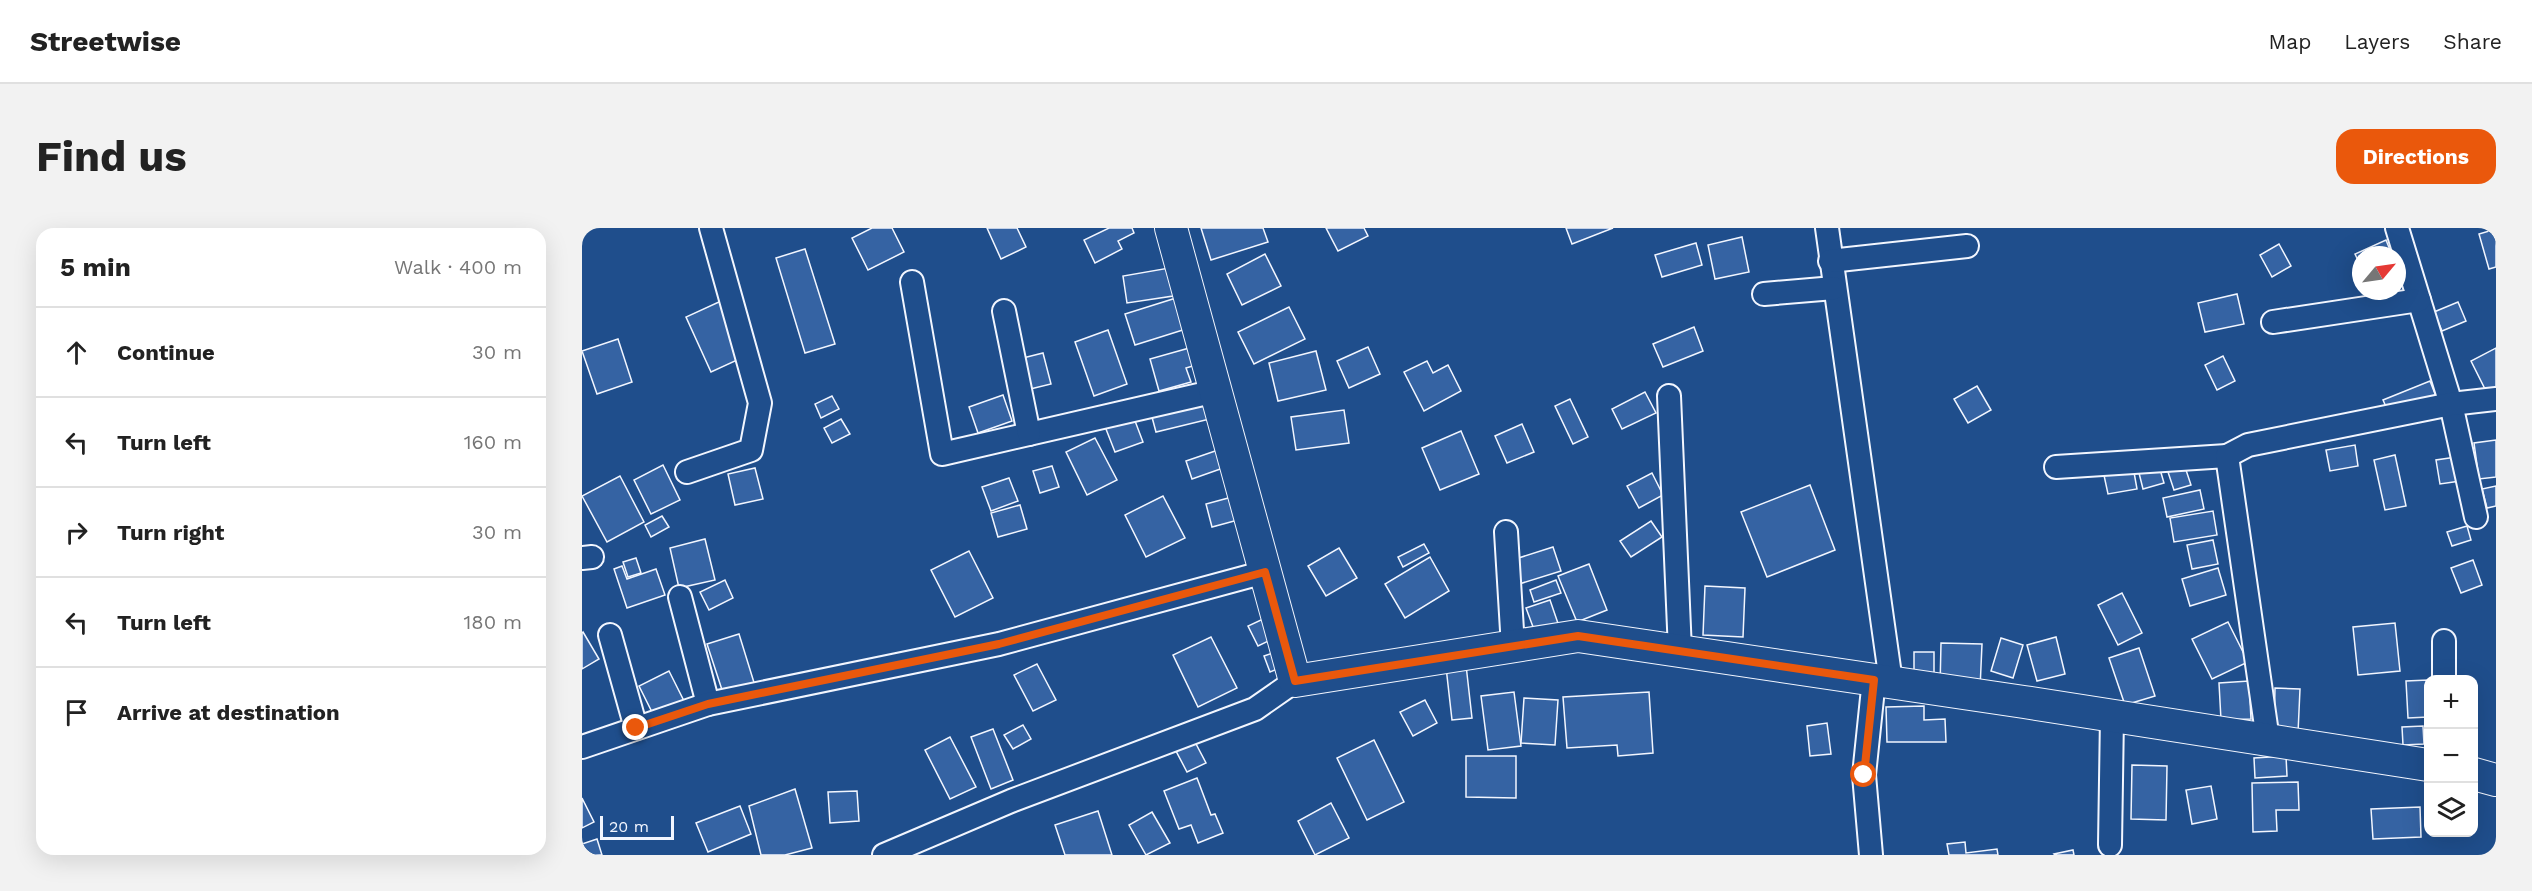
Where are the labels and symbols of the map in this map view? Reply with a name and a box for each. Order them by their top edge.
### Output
north arrow [2352,246,2406,300]
route end [622,714,648,740]
route start [1850,761,1876,787]
scale bar [600,813,674,840]

